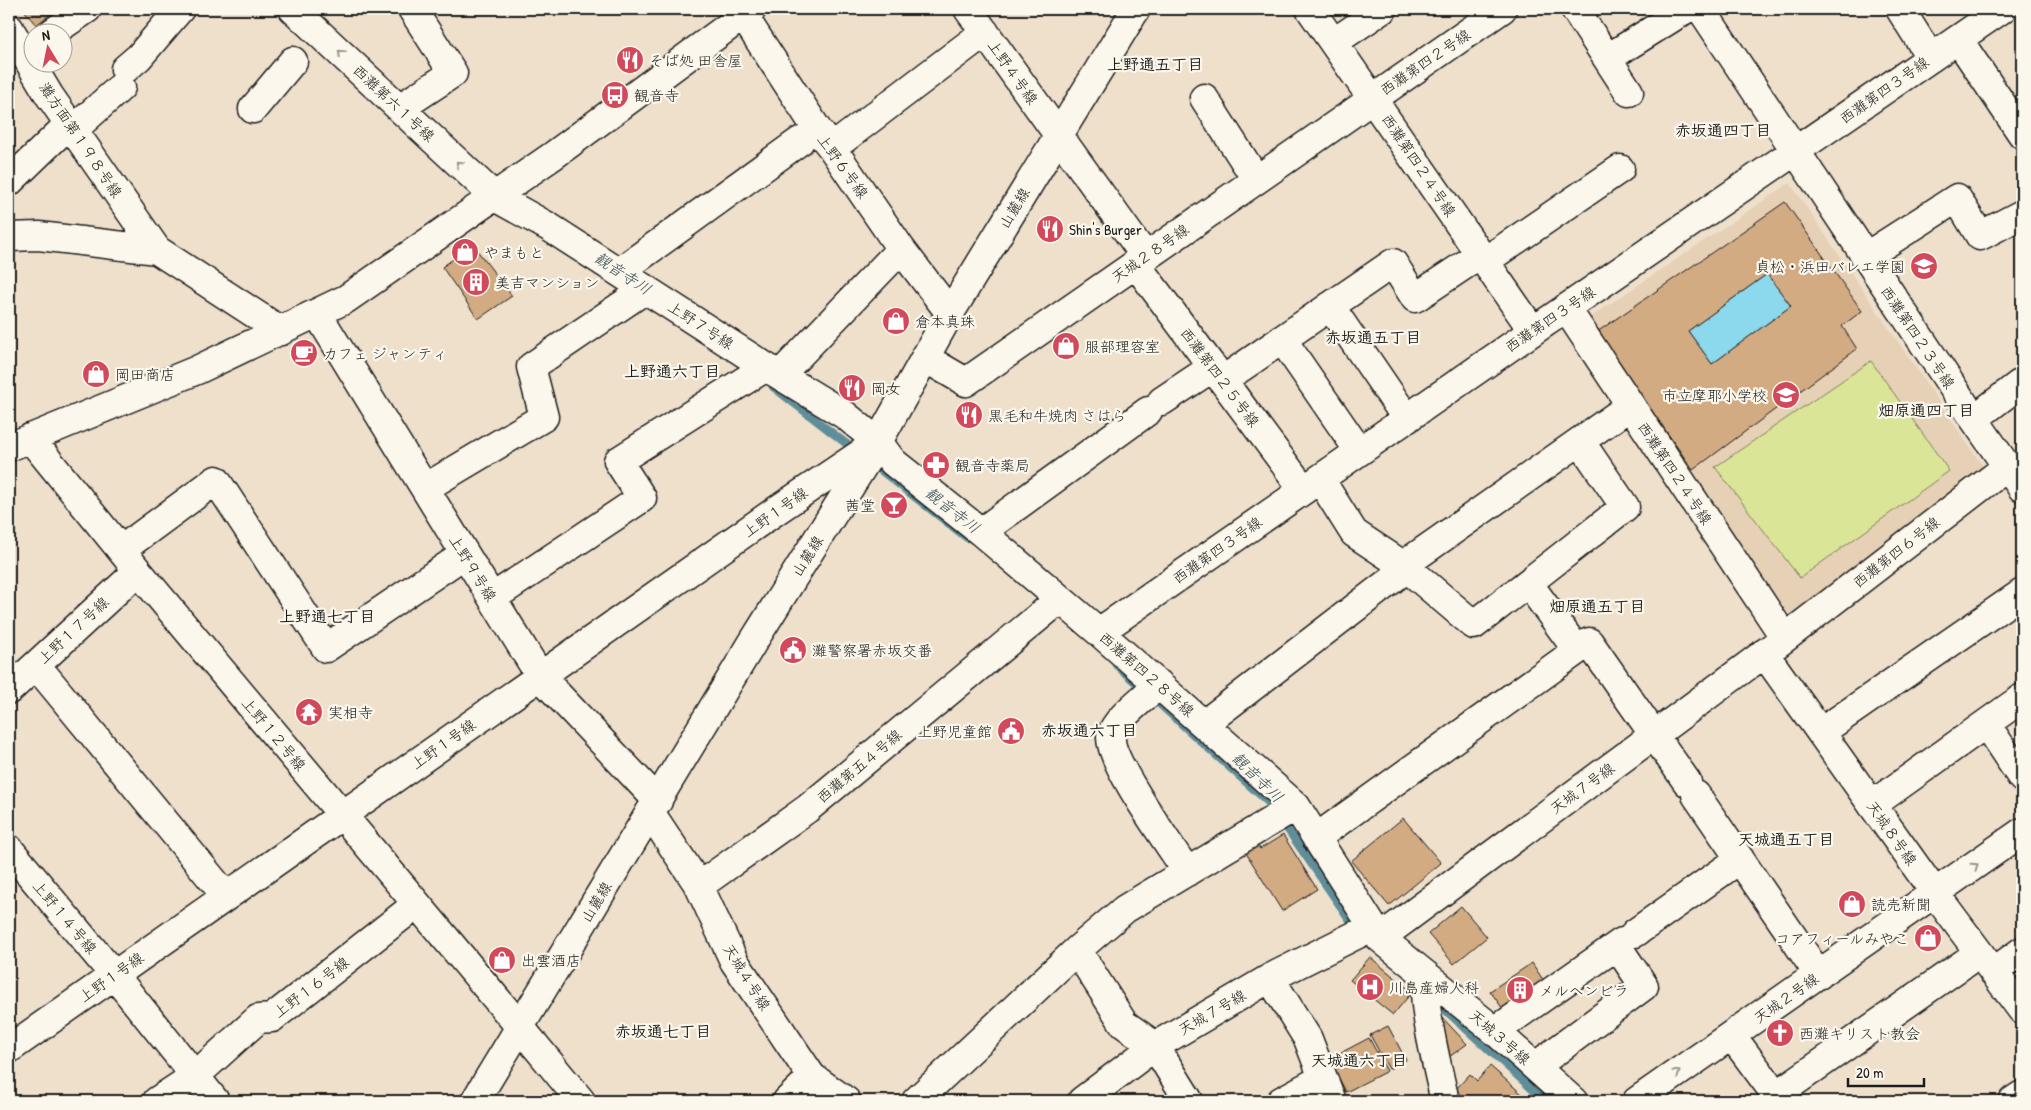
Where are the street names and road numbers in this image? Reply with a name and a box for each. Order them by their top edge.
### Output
street label: 西灘第四２号線 [1376,24,1474,100]
street label: 上野４号線 [983,35,1043,109]
street label: 西灘第四３号線 [1835,51,1933,129]
street label: 西灘第六１号線 [348,60,440,146]
street label: 灘方面第１９８号線 [35,78,127,202]
street label: 西灘第四２４号線 [1377,109,1461,221]
street label: 上野６号線 [812,129,874,203]
street label: 山麓線 [993,183,1035,233]
street label: 天城２８号線 [1107,219,1193,287]
street label: 西灘第四３号線 [1501,281,1599,357]
street label: 西灘第四２３号線 [1876,281,1960,393]
street label: 上野７号線 [664,296,738,354]
street label: 西灘第四２５号線 [1176,323,1264,431]
street label: 西灘第四２４号線 [1633,417,1717,529]
street label: 上野１号線 [738,482,812,542]
street label: 西灘第四３号線 [1168,511,1266,589]
street label: 西灘第四６号線 [1848,511,1944,593]
street label: 上野９号線 [444,531,502,605]
street label: 山麓線 [786,531,828,581]
street label: 上野１７号線 [33,592,113,668]
street label: 西灘第四２８号線 [1095,627,1199,721]
street label: 上野１２号線 [237,693,311,775]
street label: 上野１号線 [406,714,480,774]
street label: 西灘第五４号線 [812,724,906,808]
street label: 天城７号線 [1545,757,1619,819]
street label: 天城８号線 [1862,796,1922,870]
street label: 上野１４号線 [28,876,102,958]
street label: 山麓線 [575,877,617,927]
street label: 天城４号線 [718,940,776,1014]
street label: 上野１号線 [74,947,148,1007]
street label: 上野１６号線 [269,952,353,1022]
street label: 天城２号線 [1749,968,1823,1028]
street label: 天城７号線 [1174,984,1250,1040]
street label: 天城３号線 [1465,1004,1535,1070]

